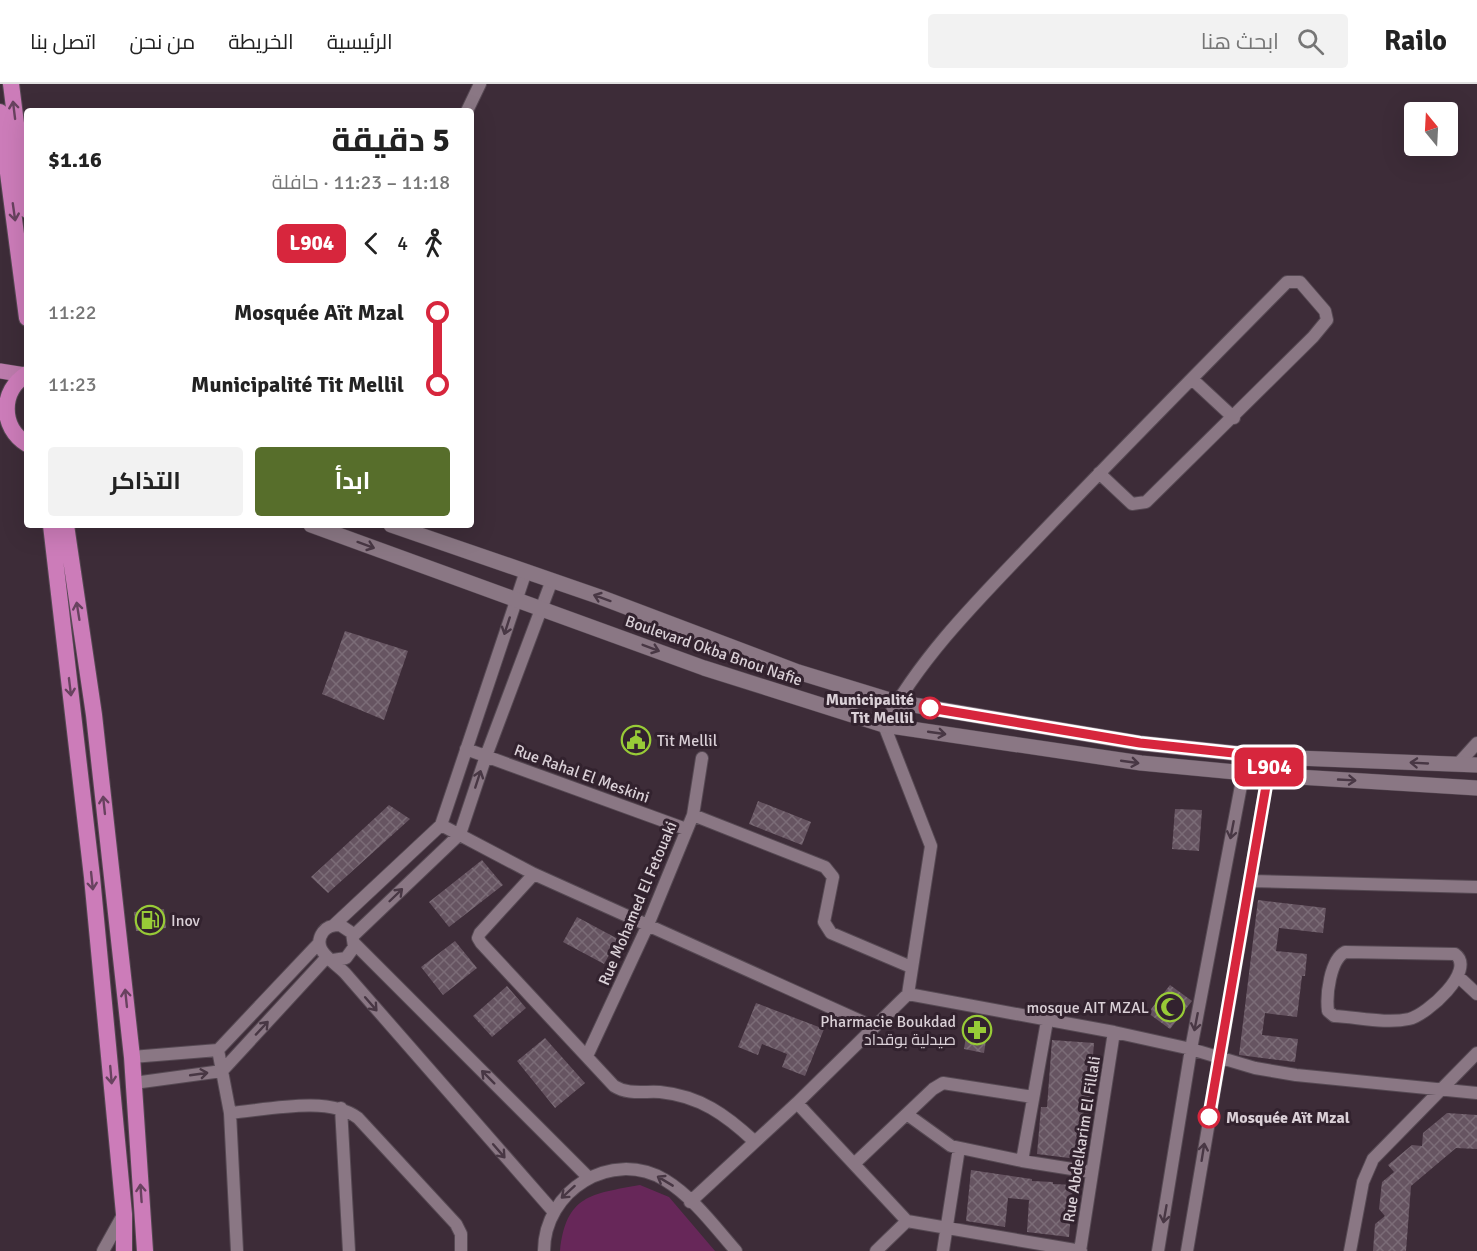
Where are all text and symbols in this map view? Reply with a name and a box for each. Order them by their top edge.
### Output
search box [928,14,1348,68]
text: Railo [1384,24,1447,58]
icon: search [1294,25,1327,58]
text: ابحث هنا [1201,28,1279,55]
text: اتصل بنا [30,29,96,55]
text: من نحن [129,29,195,55]
text: الخريطة [228,29,294,55]
text: الرئيسية [327,29,393,55]
one-way arrow [9,101,20,121]
north arrow [1404,102,1458,156]
map controls [1404,102,1458,156]
text: 5 دقيقة [332,120,450,161]
text: $1.16 [48,146,102,173]
text: 11:18 – 11:23 · حافلة [272,170,450,195]
one-way arrow [8,202,19,221]
icon: back [355,227,388,260]
icon: walk [417,227,450,260]
text: L904 [289,230,334,256]
text: 4 [397,231,408,256]
text: Mosquée Aït Mzal [234,299,404,326]
text: 11:22 [48,300,97,325]
text: Municipalité Tit Mellil [191,371,404,398]
text: 11:23 [48,372,97,397]
button: التذاكر [48,447,243,516]
button: ابدأ [255,447,450,516]
one-way arrow [356,540,375,551]
one-way arrow [593,591,612,602]
one-way arrow [73,602,84,622]
street label: Boulevard Okba Bnou Nafie [622,611,805,691]
one-way arrow [501,616,512,635]
one-way arrow [641,643,659,654]
one-way arrow [65,677,76,697]
place label: Municipalité Tit Mellil [826,690,914,728]
marker: Municipalité Tit Mellil [919,697,941,719]
public building icon: Tit Mellil [620,724,652,756]
one-way arrow [927,728,947,739]
place label: Tit Mellil [657,731,718,751]
street label: Rue Rahal El Meskini [511,740,652,808]
line badge: L904 [1227,748,1311,786]
text: L904 [1247,754,1292,780]
one-way arrow [1120,756,1140,767]
one-way arrow [1409,757,1429,768]
one-way arrow [473,770,484,789]
one-way arrow [1336,775,1356,786]
one-way arrow [98,795,109,815]
street label: Rue Mohamed El Fetouaki [594,818,682,988]
one-way arrow [1226,820,1237,840]
one-way arrow [87,871,98,891]
one-way arrow [388,888,403,902]
fuel station icon: Inov [134,904,166,936]
place label: Inov [171,911,201,931]
one-way arrow [120,989,131,1009]
mosque icon: mosque AIT MZAL [1154,991,1186,1023]
one-way arrow [364,996,378,1011]
place label: mosque AIT MZAL [1026,998,1149,1018]
one-way arrow [1190,1011,1201,1031]
place label: Pharmacie Boukdad صيدلية بوقداد [820,1012,956,1050]
pharmacy icon: Pharmacie Boukdad صيدلية بوقداد [961,1014,993,1046]
one-way arrow [255,1021,269,1036]
street label: Rue Abdelkarim El Fillali [1059,1055,1105,1224]
one-way arrow [106,1065,117,1085]
one-way arrow [188,1068,208,1079]
one-way arrow [481,1069,496,1084]
marker: Mosquée Aït Mzal [1198,1106,1220,1128]
place label: Mosquée Aït Mzal [1226,1108,1350,1128]
one-way arrow [1198,1142,1209,1162]
one-way arrow [492,1143,506,1158]
one-way arrow [657,1175,674,1187]
one-way arrow [135,1183,146,1203]
one-way arrow [561,1185,576,1199]
one-way arrow [1159,1204,1170,1224]

